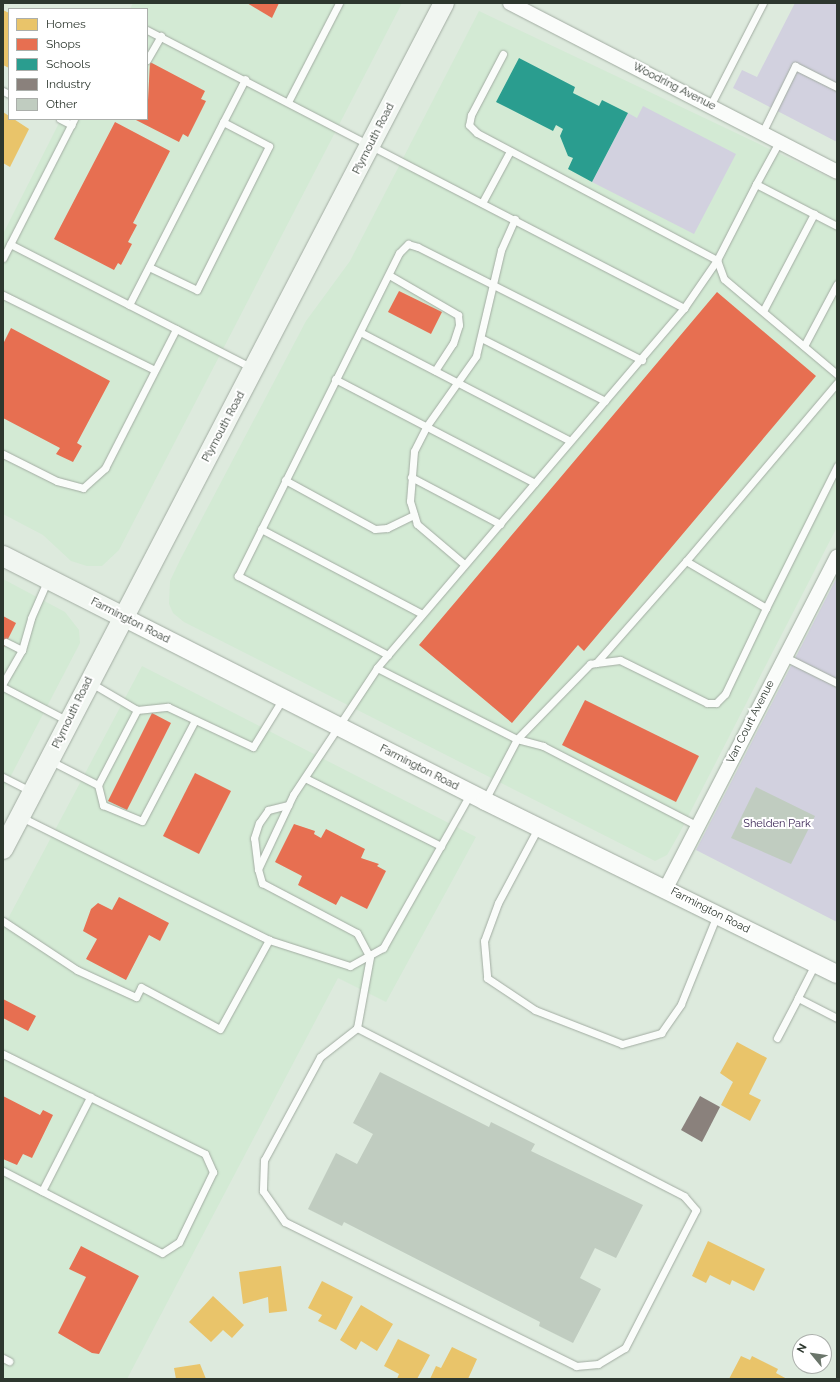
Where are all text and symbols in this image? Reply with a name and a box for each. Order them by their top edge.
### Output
legend [8,8,148,120]
text: Homes [46,17,86,31]
text: Shops [46,37,81,51]
text: Schools [46,57,90,71]
street label: Woodring Avenue [630,60,718,114]
text: Industry [46,77,91,91]
text: Other [46,97,77,111]
street label: Plymouth Road [350,101,398,177]
street label: Plymouth Road [200,389,248,465]
street label: Farmington Road [88,595,172,647]
street label: Plymouth Road [50,675,96,751]
street label: Van Court Avenue [724,678,778,766]
street label: Farmington Road [377,742,461,794]
park label: Shelden Park [743,817,811,831]
street label: Farmington Road [668,885,752,937]
north arrow [792,1334,832,1374]
text: N [794,1342,810,1355]

